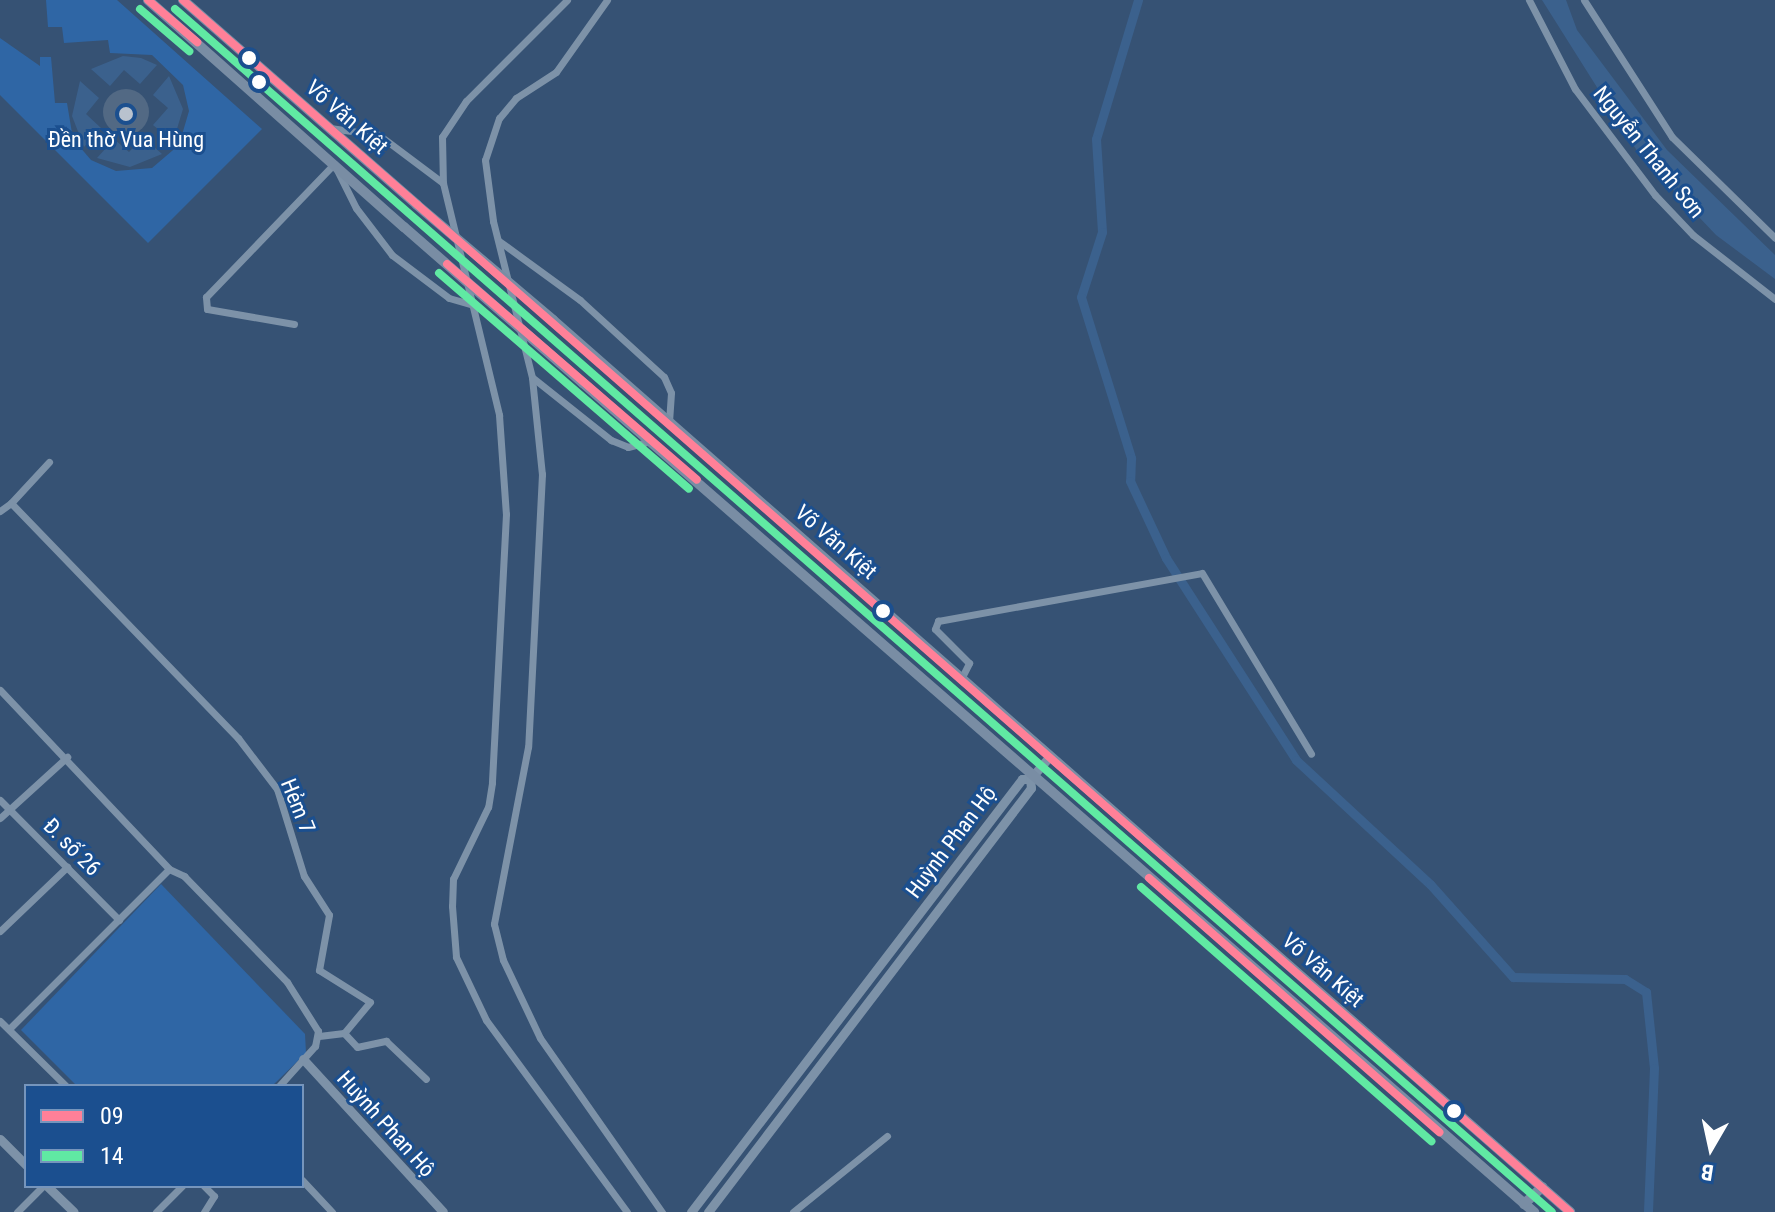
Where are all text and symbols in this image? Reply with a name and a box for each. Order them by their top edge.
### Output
unlabelled marker [241,50,257,66]
unlabelled marker [251,74,267,90]
street label: Võ Văn Kiệt [301,74,393,160]
street label: Nguyễn Thanh Sơn [1588,81,1710,223]
marker: Đền thờ Vua Hùng [117,105,135,123]
place label: Đền thờ Vua Hùng [48,127,204,153]
street label: Võ Văn Kiệt [790,499,882,585]
unlabelled marker [875,603,891,619]
street label: Hẻm 7 [275,775,321,837]
street label: Huỳnh Phan Hộ [900,781,1002,903]
street label: Đ. số 26 [38,813,106,881]
street label: Võ Văn Kiệt [1277,927,1369,1013]
street label: Huỳnh Phan Hộ [332,1066,440,1182]
legend [24,1084,304,1188]
text: 09 [100,1102,124,1130]
unlabelled marker [1446,1103,1462,1119]
north arrow [1671,1108,1751,1188]
text: 14 [100,1142,124,1170]
text: B [1699,1159,1715,1186]

